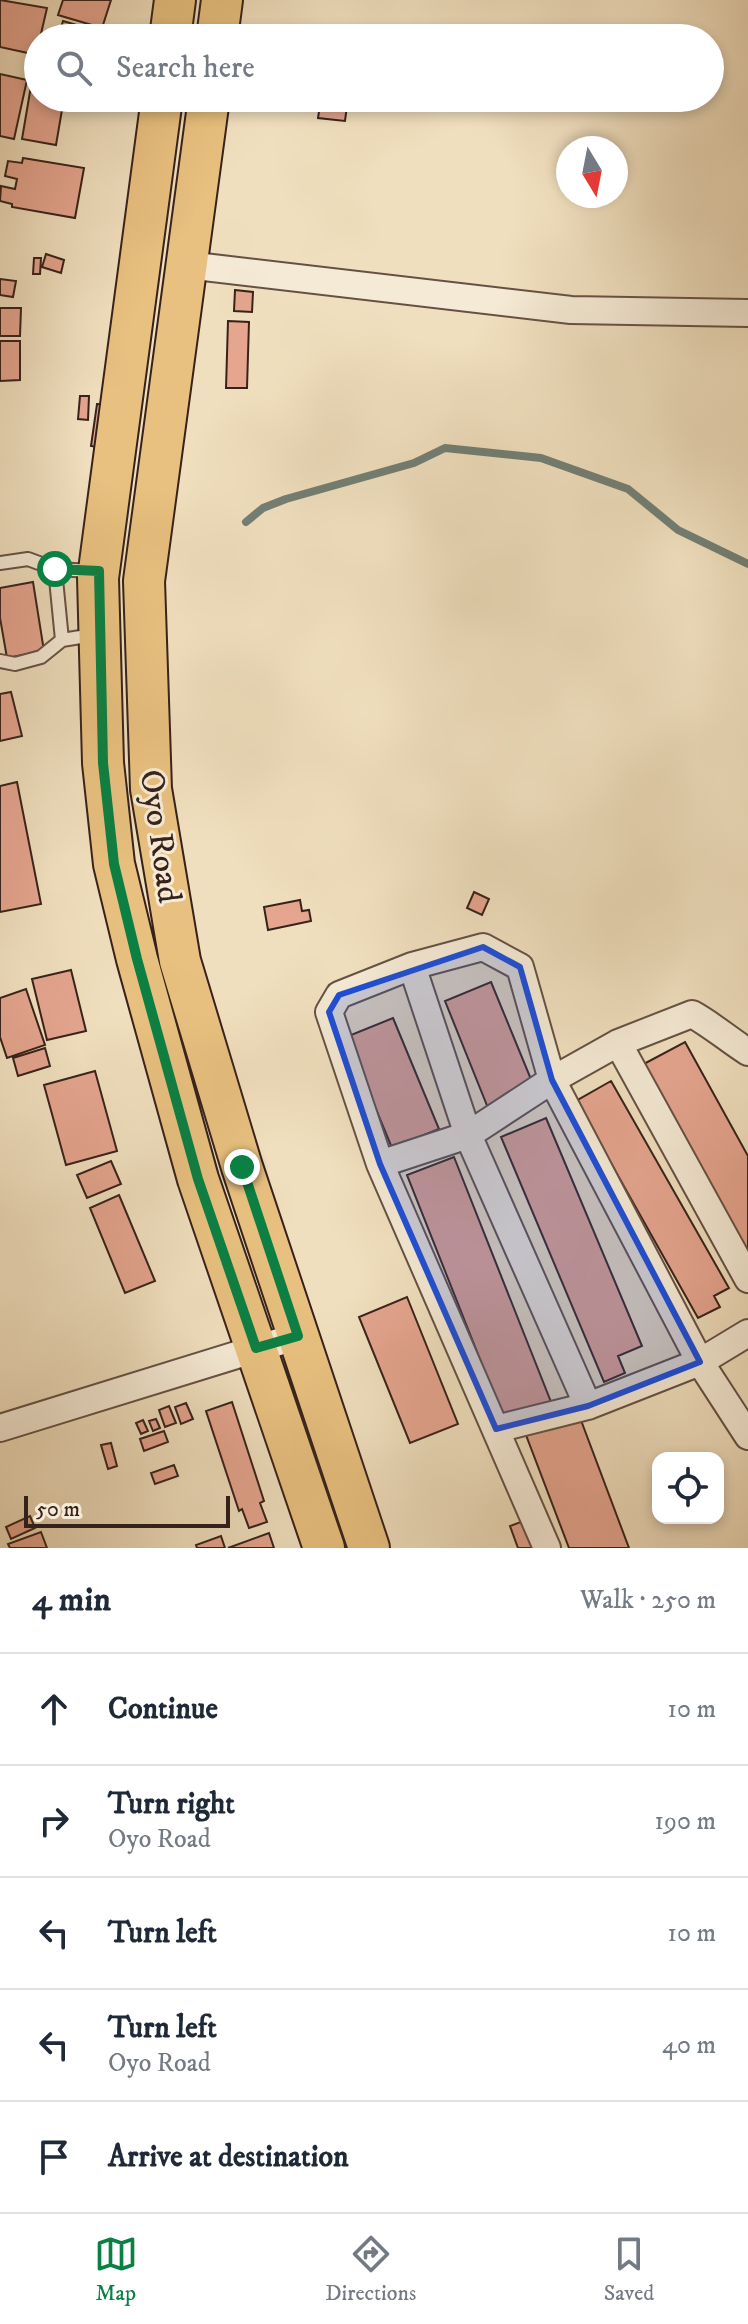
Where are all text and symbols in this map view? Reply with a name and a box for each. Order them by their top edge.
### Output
search box [24,24,724,112]
icon: search [52,46,96,90]
text: Search here [116,50,255,87]
north arrow [556,136,628,208]
route start [37,551,73,587]
street label: Oyo Road [130,767,190,906]
route end [224,1149,260,1185]
map controls [652,1452,724,1524]
button: locate [652,1452,724,1524]
scale bar [24,1492,230,1528]
text: 50 m [36,1496,80,1523]
text: 4 min [32,1579,111,1621]
text: Walk · 250 m [580,1584,716,1617]
icon: ahead [32,1687,76,1731]
text: Continue [108,1691,218,1728]
text: 10 m [667,1693,716,1726]
text: Turn right [108,1786,235,1823]
icon: right [32,1799,76,1843]
text: 190 m [654,1805,716,1838]
text: Oyo Road [108,1823,211,1856]
icon: left [32,1911,76,1955]
text: Turn left [108,1915,217,1952]
text: 10 m [667,1917,716,1950]
text: Turn left [108,2010,217,2047]
icon: left [32,2023,76,2067]
text: 40 m [662,2029,716,2062]
text: Oyo Road [108,2047,211,2080]
icon: arrive [32,2135,76,2179]
text: Arrive at destination [108,2139,349,2176]
tab: Map [94,2232,138,2307]
tab: Directions [325,2232,416,2307]
tab: Saved [604,2232,654,2307]

